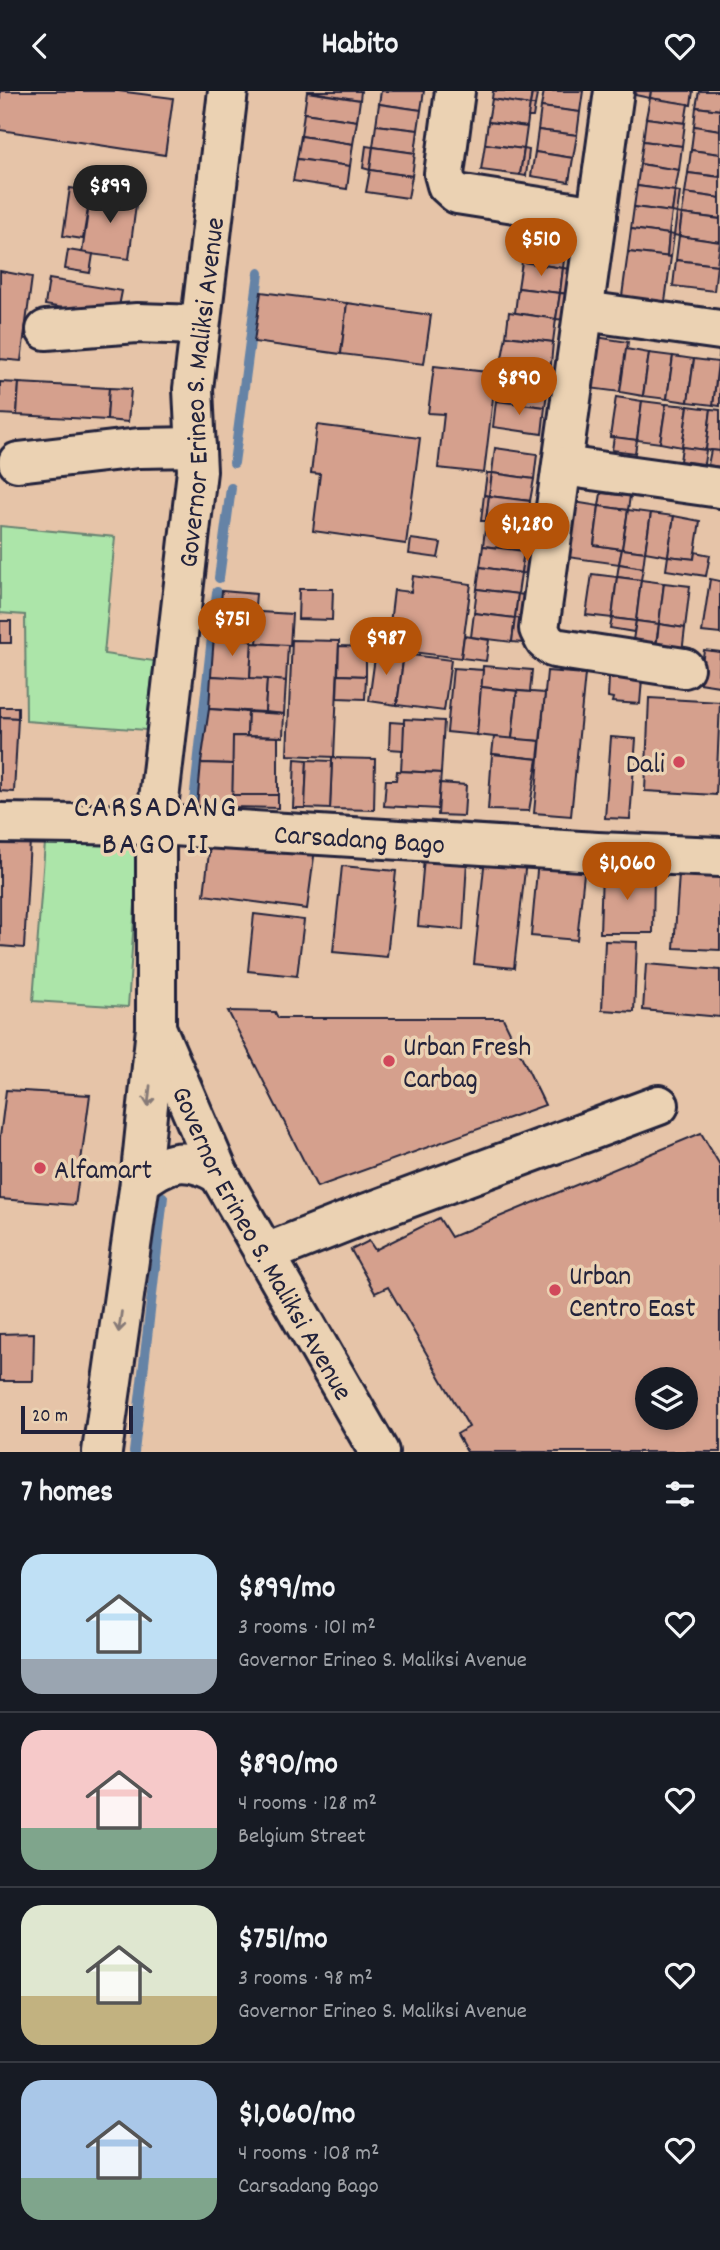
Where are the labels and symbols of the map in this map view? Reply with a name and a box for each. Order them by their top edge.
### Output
pin: $899 [69,165,151,225]
street label: Governor Erineo S. Maliksi Avenue [171,215,238,570]
pin: $510 [500,219,582,278]
pin: $890 [478,357,560,417]
pin: $1,280 [470,503,584,563]
pin: $751 [191,599,273,658]
pin: $987 [345,617,427,677]
place label: Dali [626,747,665,787]
marker: Dali [671,754,687,770]
district label: CARSADANG BAGO II [74,787,238,870]
street label: Carsadang Bago [273,817,446,868]
pin: $1,060 [570,843,684,902]
place label: Urban Fresh Carbag [403,1030,531,1102]
marker: Urban Fresh Carbag [381,1053,397,1069]
street label: Governor Erineo S. Maliksi Avenue [159,1081,360,1409]
one-way arrow [142,1084,155,1107]
place label: Alfamart [54,1153,152,1193]
marker: Alfamart [32,1160,48,1176]
place label: Urban Centro East [569,1259,696,1331]
marker: Urban Centro East [547,1282,563,1298]
one-way arrow [114,1310,127,1333]
scale bar [21,1403,133,1435]

